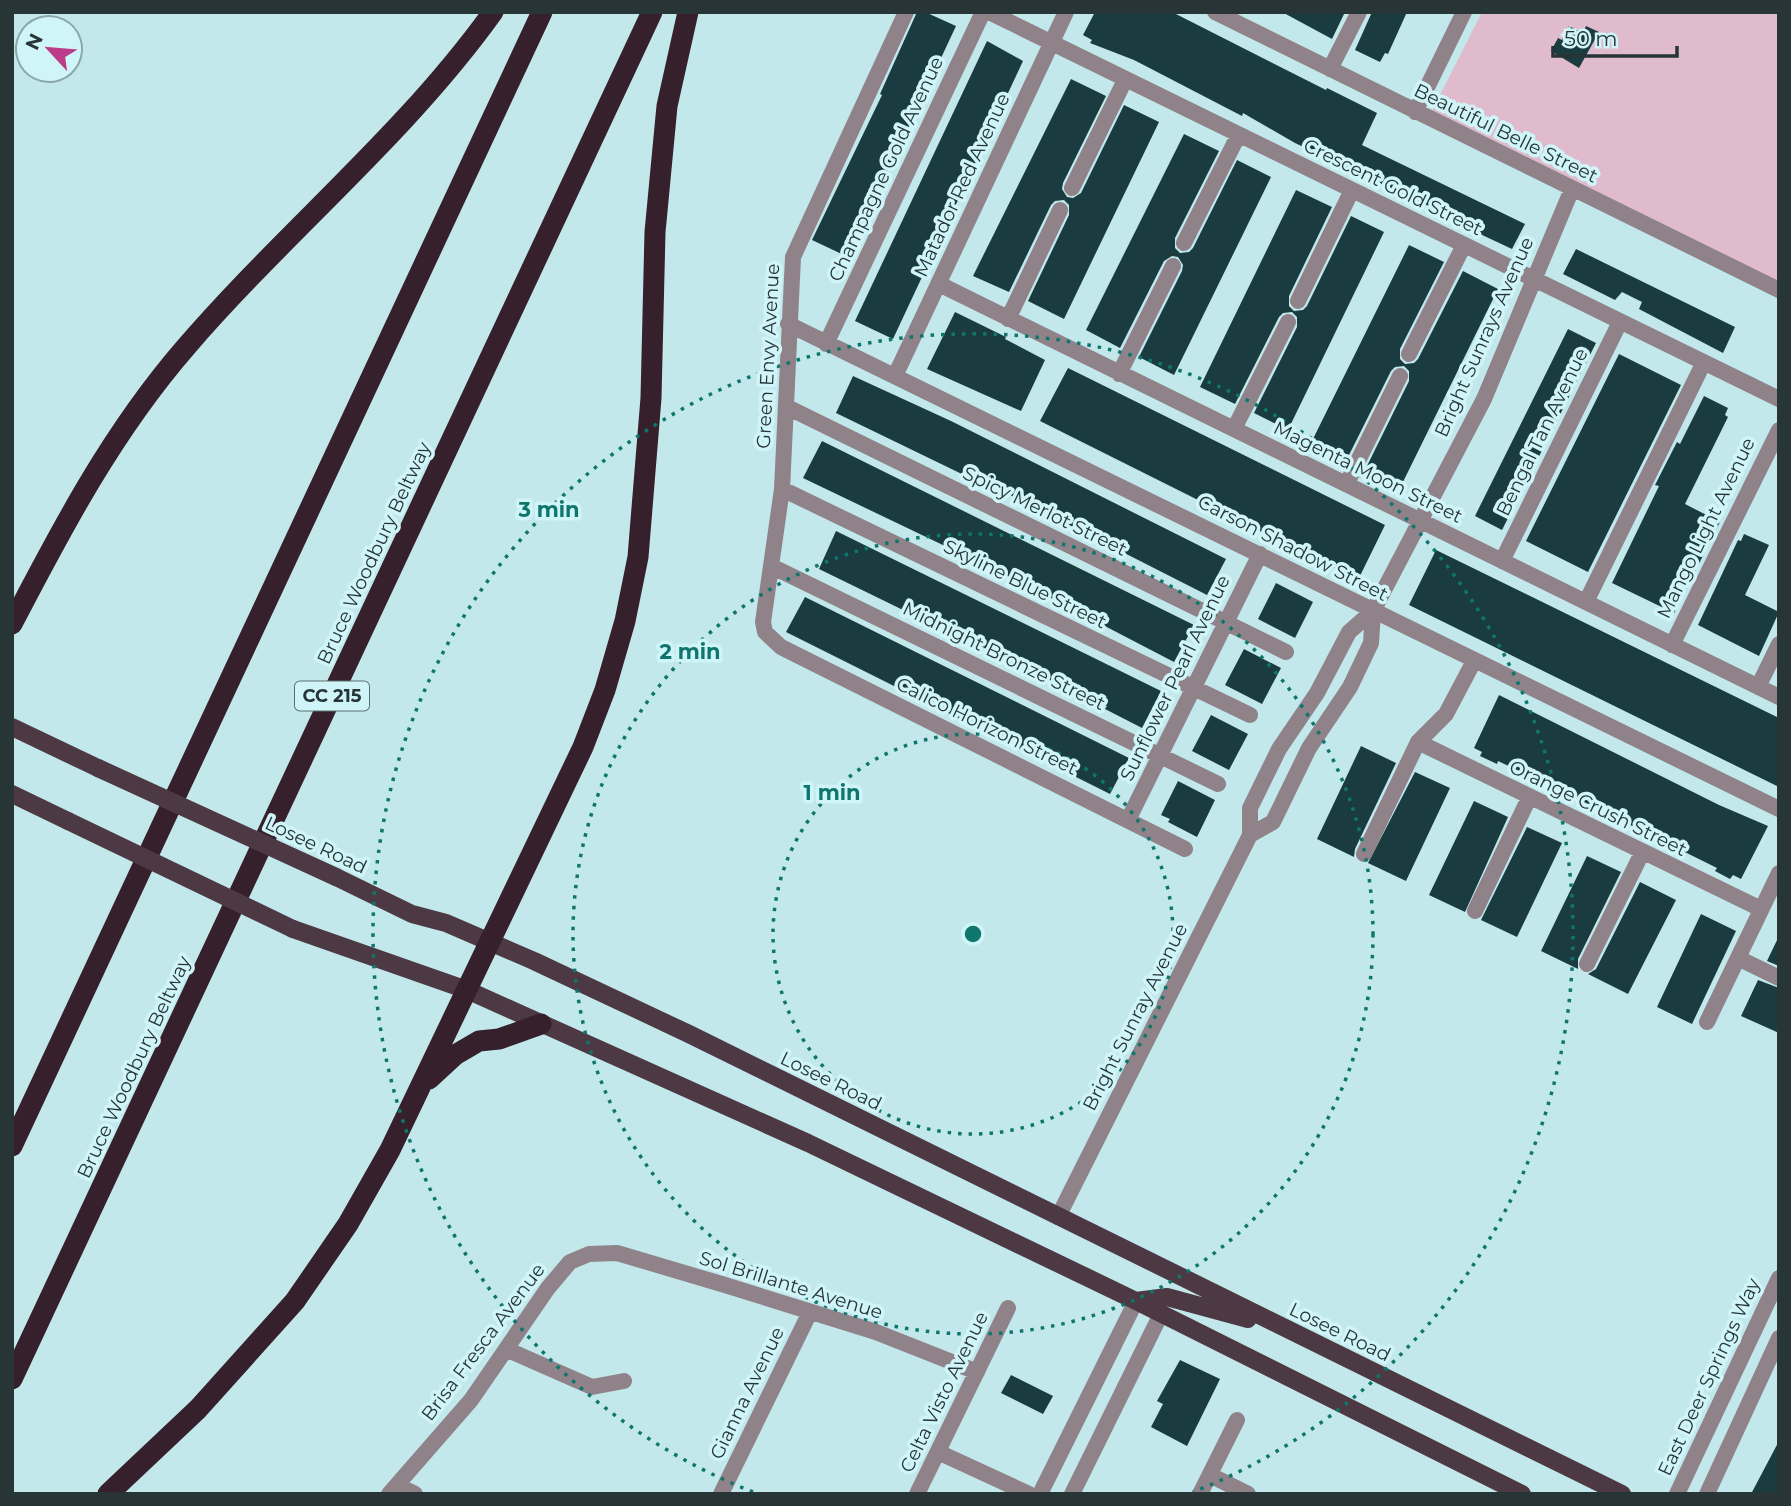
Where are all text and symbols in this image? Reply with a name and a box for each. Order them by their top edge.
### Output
north arrow [14,14,84,84]
scale bar [1553,14,1677,58]
text: 50 m [1564,26,1618,51]
text: N [20,30,48,54]
street label: Champagne Gold Avenue [824,53,948,285]
street label: Beautiful Belle Street [1410,78,1602,188]
street label: Matador Red Avenue [909,89,1015,281]
street label: Crescent Gold Street [1300,134,1486,240]
street label: Bright Sunrays Avenue [1429,233,1539,441]
street label: Green Envy Avenue [752,263,784,449]
street label: Bengal Tan Avenue [1491,344,1593,520]
street label: Magenta Moon Street [1270,416,1467,528]
street label: Mango Light Avenue [1652,434,1760,622]
street label: Bruce Woodbury Beltway [312,438,436,668]
street label: Spicy Merlot Street [959,461,1131,561]
street label: Carson Shadow Street [1194,490,1392,606]
text: 3 min [517,497,580,522]
street label: Skyline Blue Street [940,535,1111,634]
street label: Sunflower Pearl Avenue [1115,571,1235,785]
street label: Midnight Bronze Street [899,597,1109,715]
text: 2 min [659,639,721,664]
street label: Calico Horizon Street [893,672,1082,780]
road number: CC 215 [295,682,369,710]
street label: Orange Crush Street [1505,755,1691,861]
text: 1 min [803,780,861,805]
street label: Losee Road [261,811,371,879]
street label: Bright Sunray Avenue [1078,919,1192,1115]
centre of rings [961,922,985,946]
street label: Bruce Woodbury Beltway [72,952,196,1182]
street label: Losee Road [777,1047,885,1115]
street label: Sol Brillante Avenue [697,1246,885,1324]
street label: Brisa Fresca Avenue [416,1259,550,1425]
street label: East Deer Springs Way [1653,1274,1765,1479]
street label: Losee Road [1286,1298,1394,1366]
street label: Celta Visto Avenue [895,1308,993,1476]
street label: Gianna Avenue [705,1323,789,1463]

